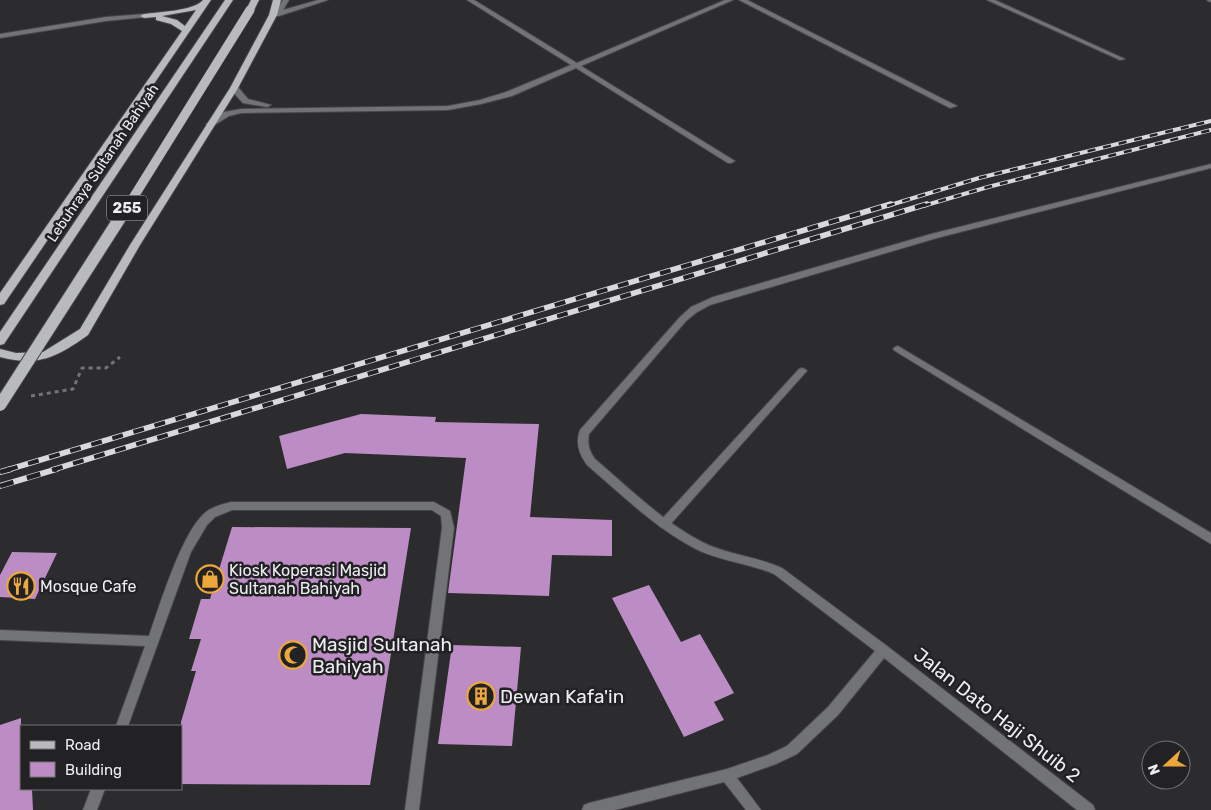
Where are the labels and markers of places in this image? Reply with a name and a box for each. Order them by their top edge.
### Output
place label: Kiosk Koperasi Masjid Sultanah Bahiyah [229,561,387,598]
shop icon: Kiosk Koperasi Masjid Sultanah Bahiyah [195,564,225,594]
restaurant icon: Mosque Cafe [6,571,36,601]
place label: Mosque Cafe [40,577,137,596]
place label: Masjid Sultanah Bahiyah [312,633,452,678]
mosque icon: Masjid Sultanah Bahiyah [278,640,308,670]
building icon: Dewan Kafa'in [466,681,496,711]
place label: Dewan Kafa'in [500,685,624,708]

